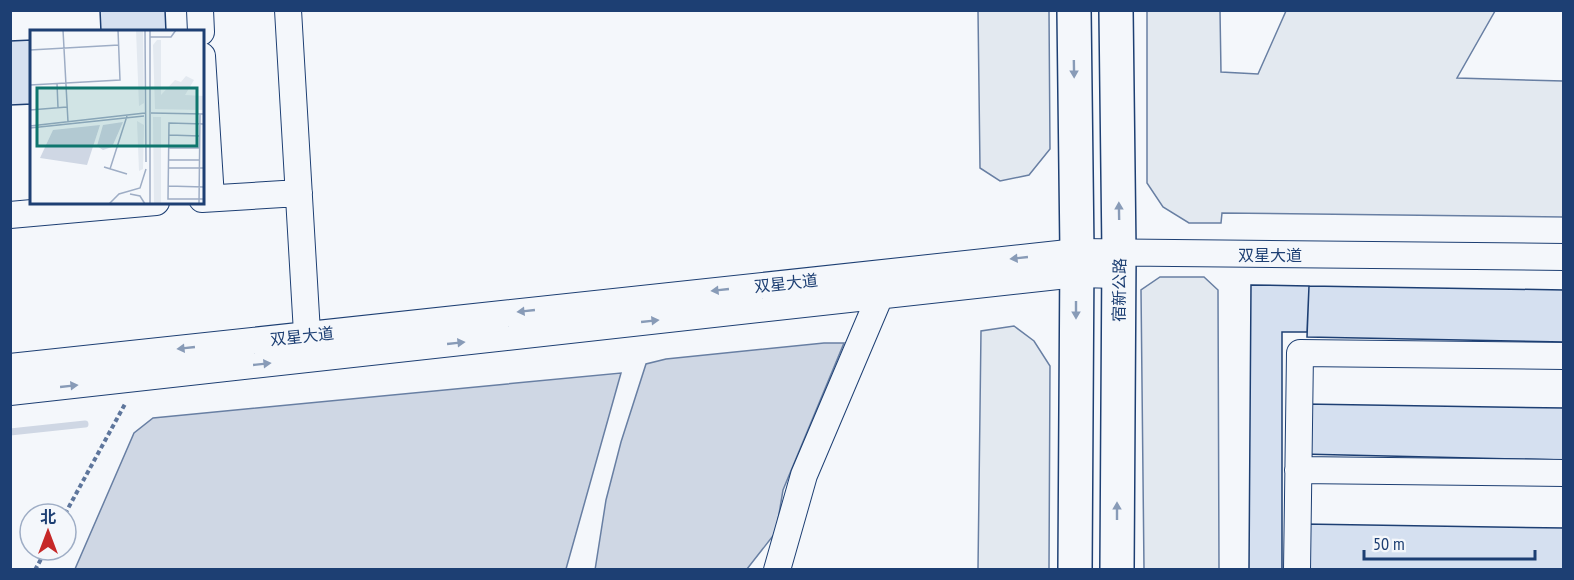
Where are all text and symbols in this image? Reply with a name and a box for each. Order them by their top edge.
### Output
inset map [30,30,204,204]
one-way arrow [1070,59,1079,78]
one-way arrow [1114,202,1124,221]
street label: 双星大道 [1238,245,1302,265]
one-way arrow [1009,253,1028,263]
street label: 宿新公路 [1108,258,1130,322]
street label: 双星大道 [753,270,819,296]
one-way arrow [711,286,730,295]
one-way arrow [1071,301,1081,320]
one-way arrow [517,306,536,316]
one-way arrow [641,316,660,326]
street label: 双星大道 [269,323,335,349]
one-way arrow [447,338,466,348]
one-way arrow [177,343,196,353]
one-way arrow [253,360,272,369]
one-way arrow [59,381,78,391]
north arrow [18,502,78,562]
one-way arrow [1112,502,1122,521]
text: 北 [40,507,56,527]
scale bar [1364,523,1535,561]
text: 50 m [1373,532,1405,555]

